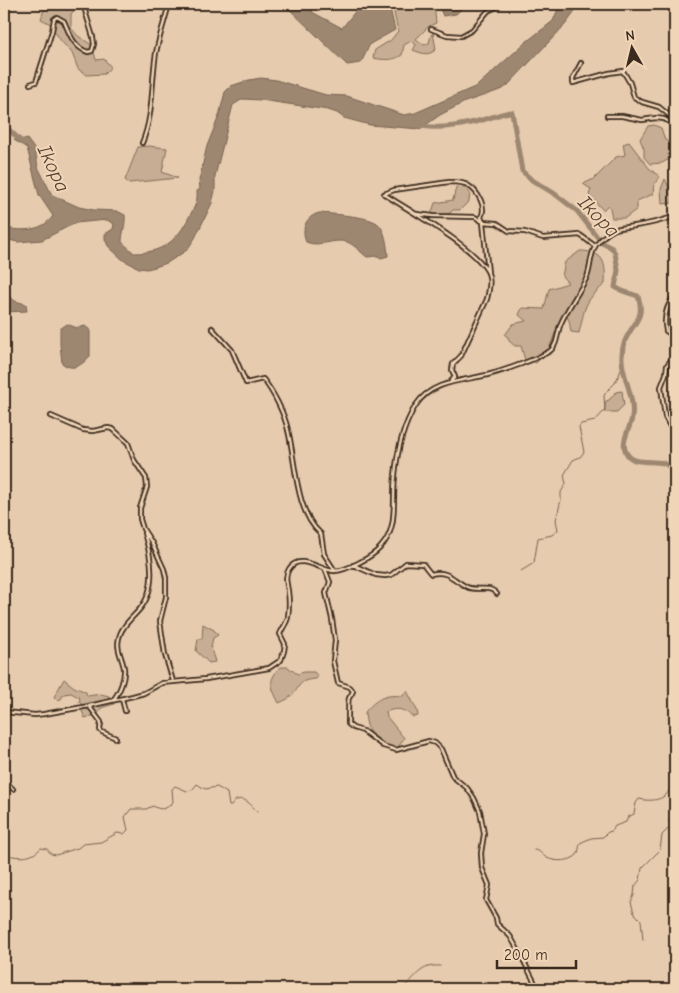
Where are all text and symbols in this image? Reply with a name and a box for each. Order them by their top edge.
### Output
north arrow [606,22,656,72]
text: N [625,27,636,45]
water label: Ikopa [32,140,74,195]
water label: Ikopa [573,190,624,242]
scale bar [497,938,575,970]
text: 200 m [504,946,548,964]

